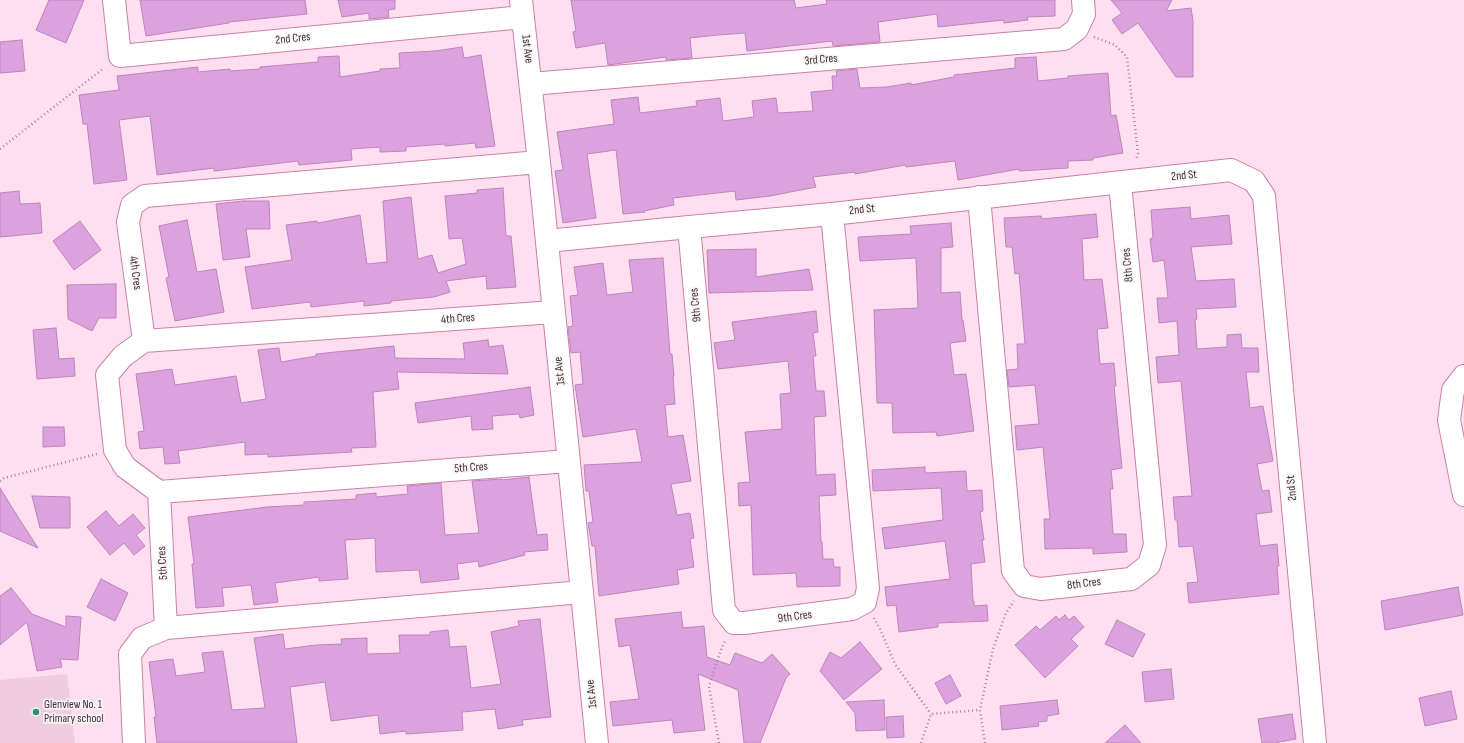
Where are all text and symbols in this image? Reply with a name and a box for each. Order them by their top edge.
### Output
street label: 2nd Cres [275,30,311,48]
street label: 1st Ave [518,34,536,64]
street label: 3rd Cres [804,51,838,69]
street label: 2nd St [1170,167,1198,185]
street label: 2nd St [848,201,876,219]
street label: 8th Cres [1119,247,1137,283]
street label: 4th Cres [126,255,144,291]
street label: 9th Cres [687,287,705,323]
street label: 4th Cres [441,311,475,327]
street label: 1st Ave [551,356,569,386]
street label: 5th Cres [454,460,488,476]
street label: 2nd St [1284,475,1300,501]
street label: 5th Cres [155,546,171,580]
street label: 8th Cres [1066,575,1102,593]
street label: 9th Cres [777,608,813,626]
street label: 1st Ave [583,679,601,709]
place label: Glenview No. 1 Primary school [44,698,104,726]
marker: Glenview No. 1 Primary school [31,707,41,717]

